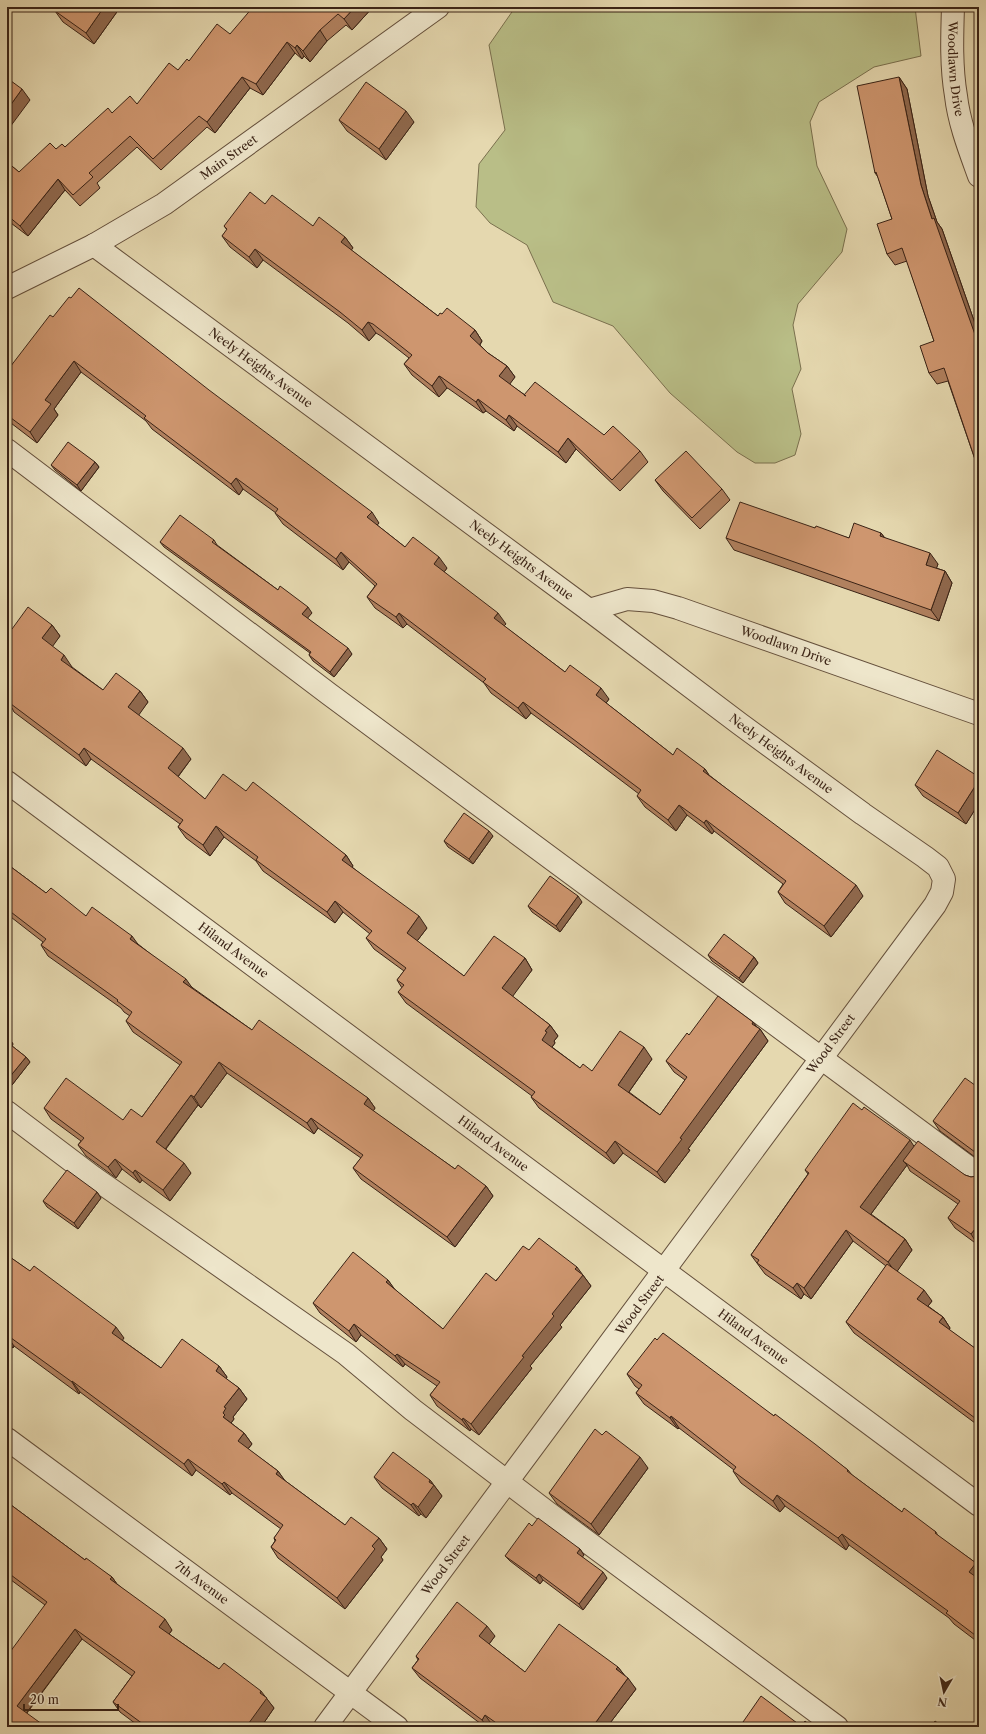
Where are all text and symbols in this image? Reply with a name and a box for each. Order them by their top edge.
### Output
street label: Woodlawn Drive [945,20,967,118]
street label: Main Street [197,131,261,183]
street label: Neely Heights Avenue [206,324,316,411]
street label: Neely Heights Avenue [467,517,577,603]
street label: Woodlawn Drive [738,622,834,669]
street label: Neely Heights Avenue [726,710,836,797]
street label: Hiland Avenue [195,919,272,981]
street label: Wood Street [803,1010,859,1078]
street label: Hiland Avenue [455,1112,532,1175]
street label: Wood Street [612,1271,668,1339]
street label: Hiland Avenue [715,1306,792,1368]
street label: Wood Street [418,1531,474,1599]
street label: 7th Avenue [172,1558,232,1607]
north arrow [924,1672,964,1712]
scale bar [24,1686,118,1712]
text: 20 m [30,1692,59,1707]
text: N [936,1694,948,1710]

